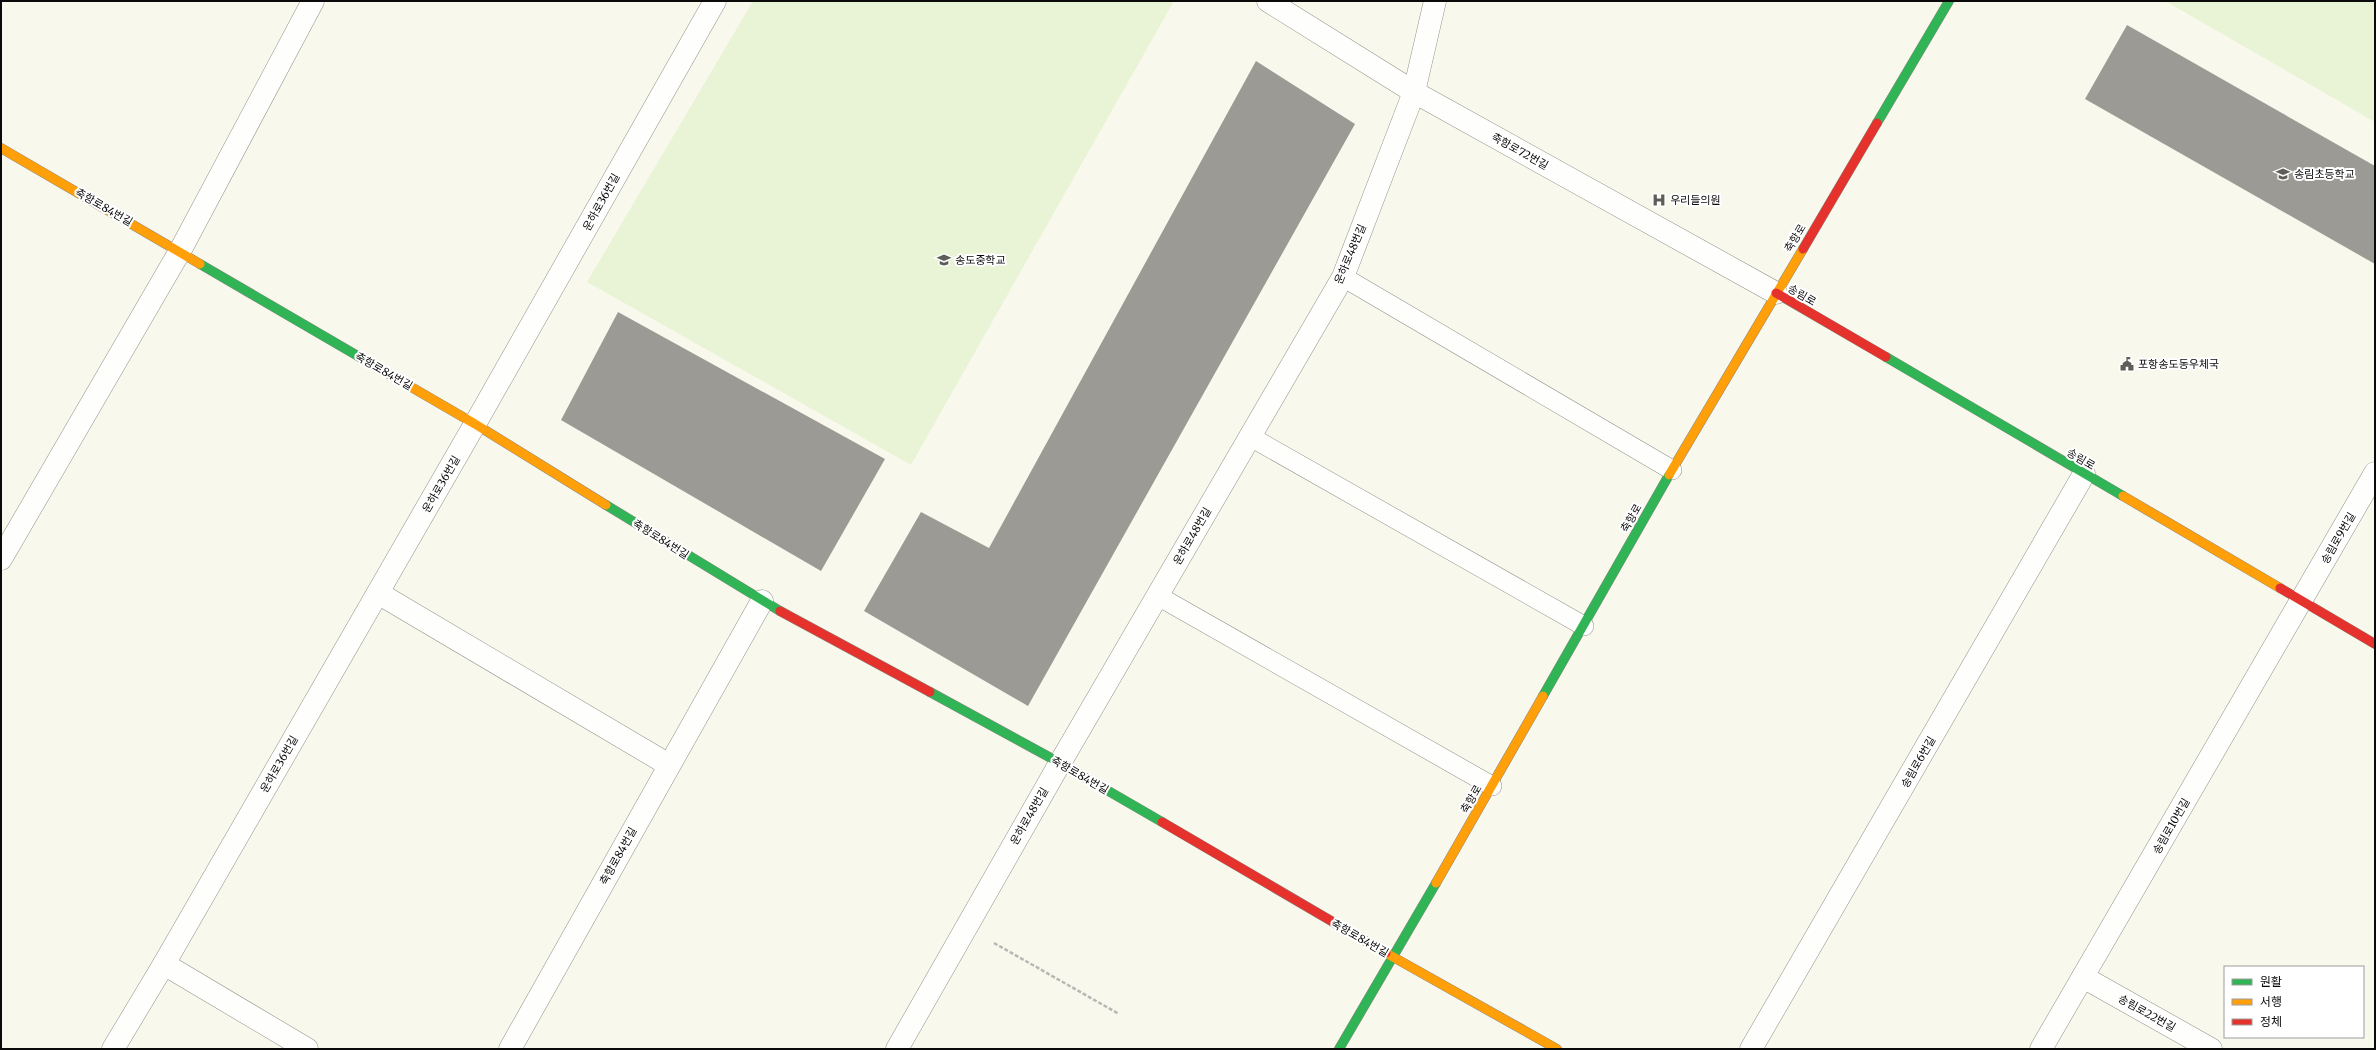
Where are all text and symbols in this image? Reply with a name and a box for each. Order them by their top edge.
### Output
street label: 축항로72번길 [1489,130,1551,172]
school or university icon: 송림초등학교 [2275,166,2291,182]
place label: 송림초등학교 [2294,167,2355,181]
street label: 운하로36번길 [580,171,622,233]
street label: 축항로84번길 [73,185,135,229]
hospital icon: 우리들의원 [1651,192,1667,208]
place label: 우리들의원 [1670,193,1721,207]
street label: 축항로 [1781,221,1809,255]
street label: 운하로48번길 [1331,222,1369,286]
school or university icon: 송도중학교 [936,252,952,268]
place label: 송도중학교 [955,253,1006,267]
street label: 송림로 [1785,281,1819,309]
street label: 축항로84번길 [353,349,415,393]
public building icon: 포항송도동우체국 [2119,356,2135,372]
place label: 포항송도동우체국 [2138,357,2219,371]
street label: 송림로 [2064,445,2098,473]
street label: 운하로36번길 [419,453,463,515]
street label: 축항로 [1617,501,1645,535]
street label: 운하로48번길 [1170,505,1214,567]
street label: 송림로9번길 [2318,510,2358,566]
street label: 축항로84번길 [630,516,692,562]
street label: 운하로36번길 [257,733,301,795]
street label: 송림로6번길 [1898,734,1938,790]
street label: 축항로84번길 [1049,753,1111,797]
street label: 축항로 [1457,782,1485,816]
street label: 운하로48번길 [1007,785,1051,847]
street label: 송림로10번길 [2149,796,2193,856]
street label: 축항로84번길 [596,825,640,887]
street label: 축항로84번길 [1329,916,1391,960]
legend [2224,966,2364,1038]
text: 원활 [2260,974,2282,989]
street label: 송림로22번길 [2116,991,2178,1035]
text: 서행 [2260,994,2282,1009]
text: 정체 [2260,1014,2282,1029]

